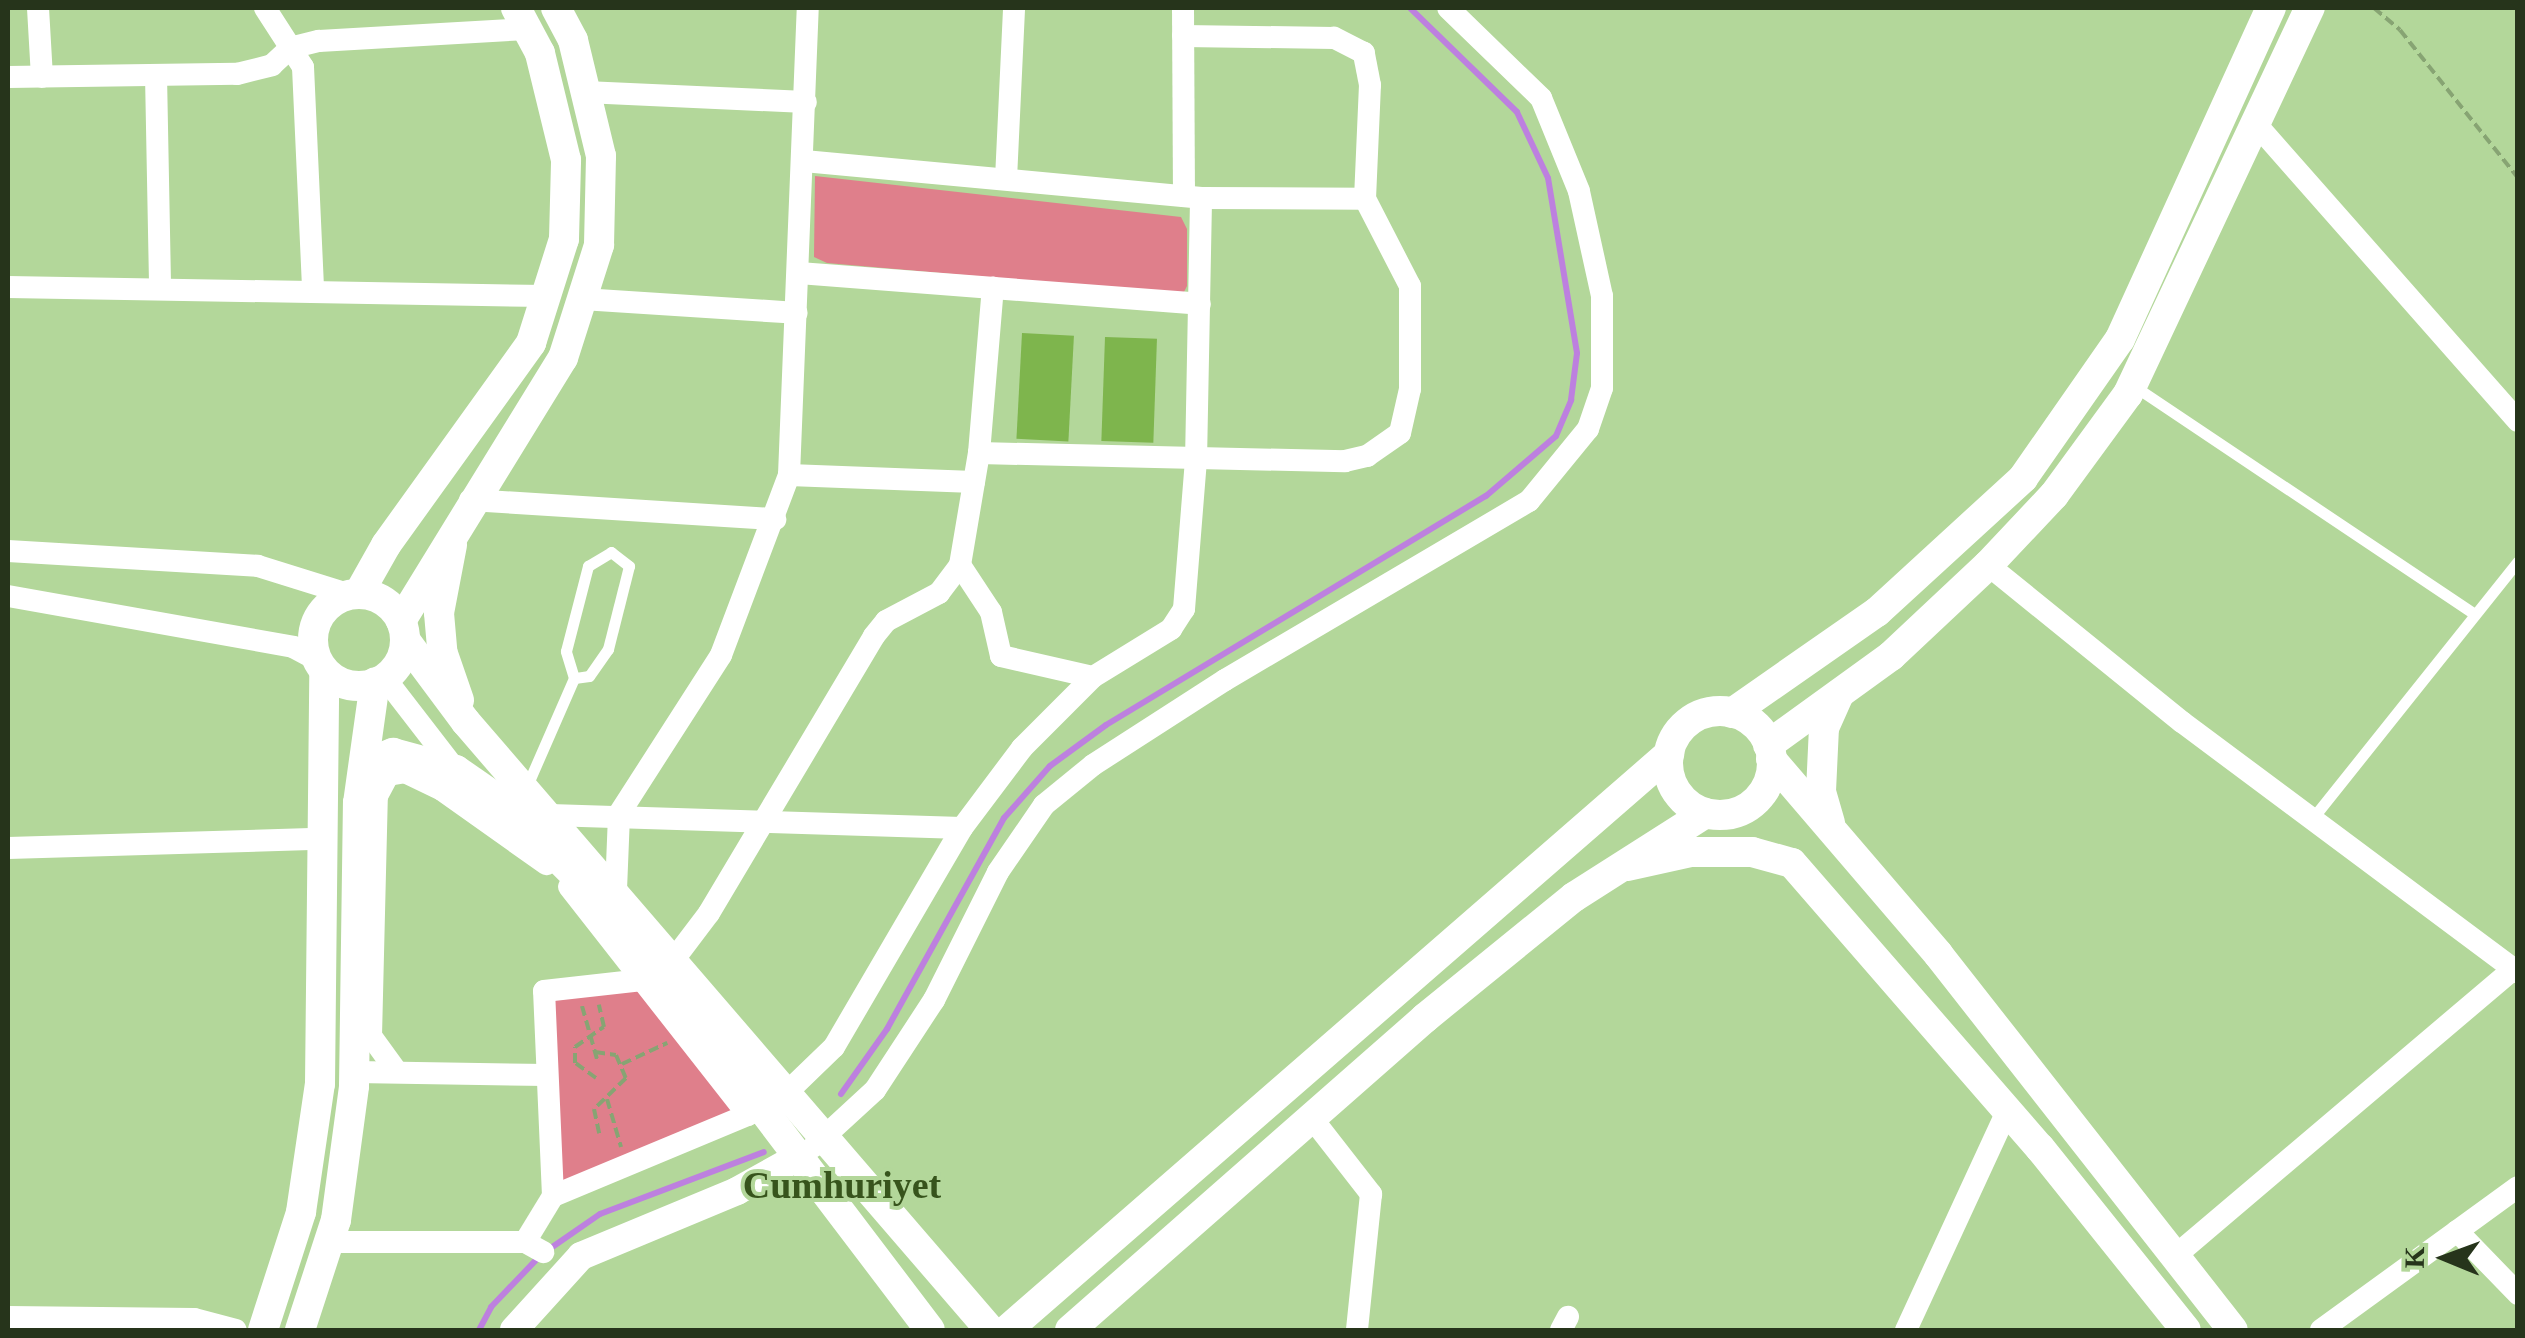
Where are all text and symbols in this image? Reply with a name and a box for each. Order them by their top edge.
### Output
district label: Cumhuriyet [743,1163,941,1209]
north arrow [2395,1208,2495,1308]
text: K [2399,1246,2430,1269]

